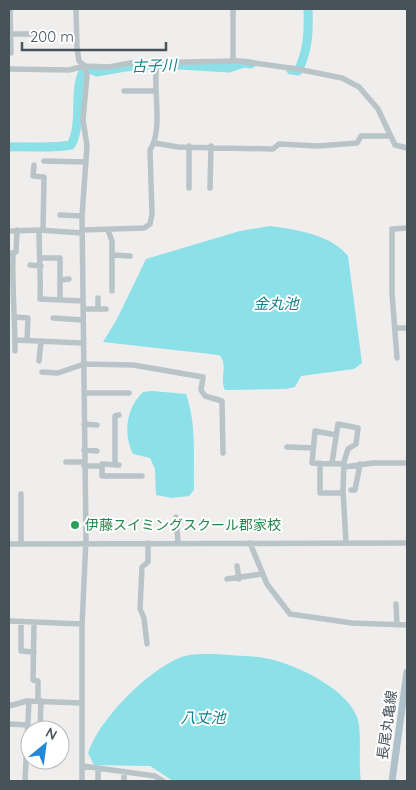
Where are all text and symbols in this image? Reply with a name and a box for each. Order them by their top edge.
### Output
scale bar [22,20,166,52]
text: 200 m [30,27,74,46]
water label: 古子川 [131,55,179,76]
water label: 金丸池 [253,294,300,313]
place label: 伊藤スイミングスクール郡家校 [85,516,281,534]
marker: 伊藤スイミングスクール郡家校 [69,519,81,531]
street label: 長尾丸亀線 [373,689,401,761]
water label: 八丈池 [180,708,227,727]
north arrow [20,720,70,770]
text: N [42,723,60,744]

